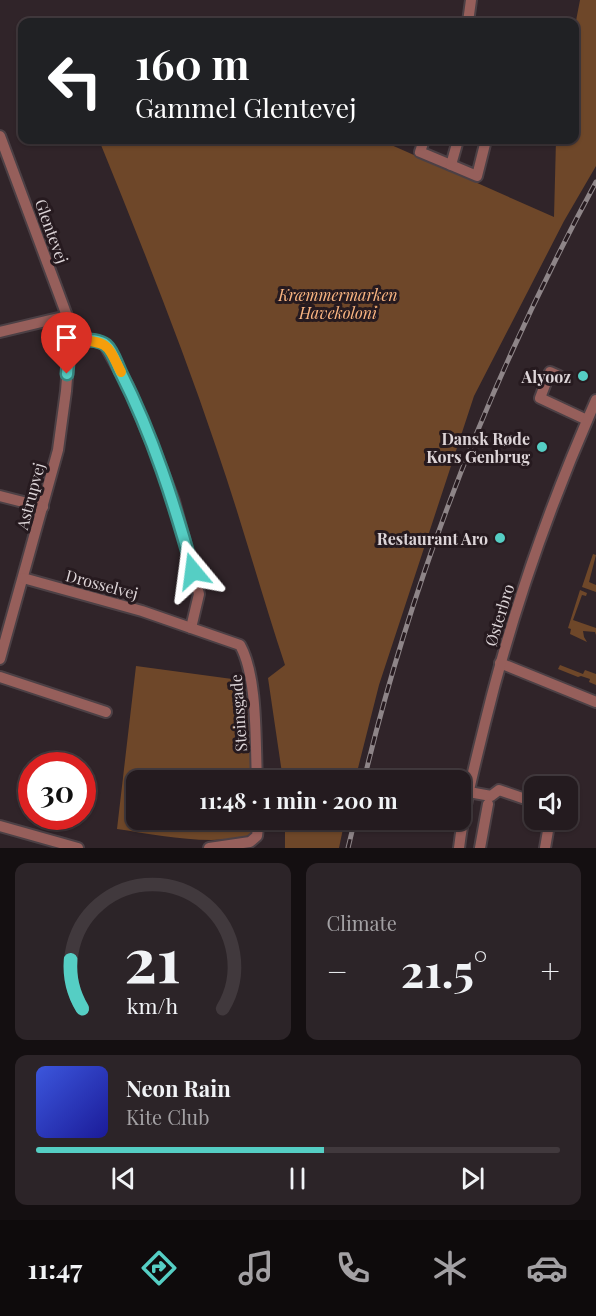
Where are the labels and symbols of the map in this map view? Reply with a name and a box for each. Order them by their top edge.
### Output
street label: Glentevej [31,196,73,266]
park label: Kræmmermarken Havekoloni [277,284,398,323]
pin [41,312,92,374]
place label: Alyooz [521,366,571,387]
marker: Alyooz [576,369,590,383]
place label: Dansk Røde Kors Genbrug [426,428,530,467]
marker: Dansk Røde Kors Genbrug [535,440,549,454]
street label: Astrupvej [11,460,49,533]
place label: Restaurant Aro [377,528,488,549]
marker: Restaurant Aro [493,531,507,545]
position arrow [161,539,225,603]
street label: Drosselvej [63,564,141,604]
street label: Østerbro [480,581,518,649]
street label: Steinsgade [225,674,251,752]
speed limit sign: 30 [18,752,96,830]

